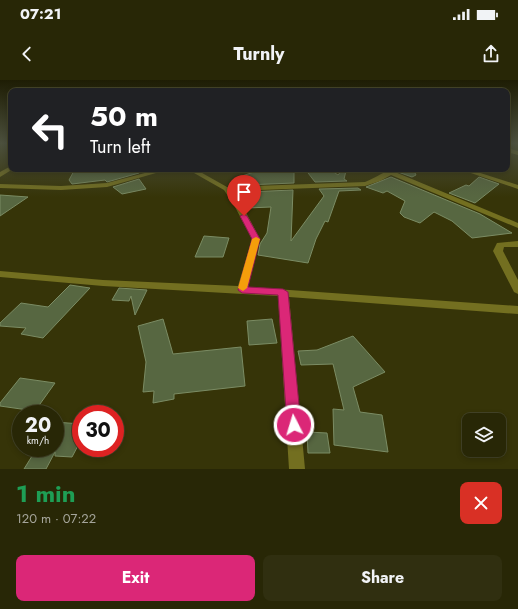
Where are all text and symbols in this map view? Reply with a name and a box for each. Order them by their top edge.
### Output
text: 07:21 [20,3,61,25]
text: Turnly [234,41,285,67]
icon: back [16,43,38,65]
icon: share [480,43,502,65]
text: 50 m [90,96,158,137]
icon: left [24,104,76,156]
text: Turn left [90,134,150,160]
pin [227,175,261,216]
icon: arrive [233,181,255,203]
position arrow [273,404,315,446]
speed limit sign: 30 [72,405,124,457]
text: 20 [25,411,51,440]
map controls [462,413,506,457]
button: layers [462,413,506,457]
text: km/h [27,433,49,448]
text: 1 min [16,476,76,511]
button: close [460,482,502,524]
text: 120 m · 07:22 [16,509,96,528]
button: Exit [16,555,255,601]
button: Share [263,555,502,601]

